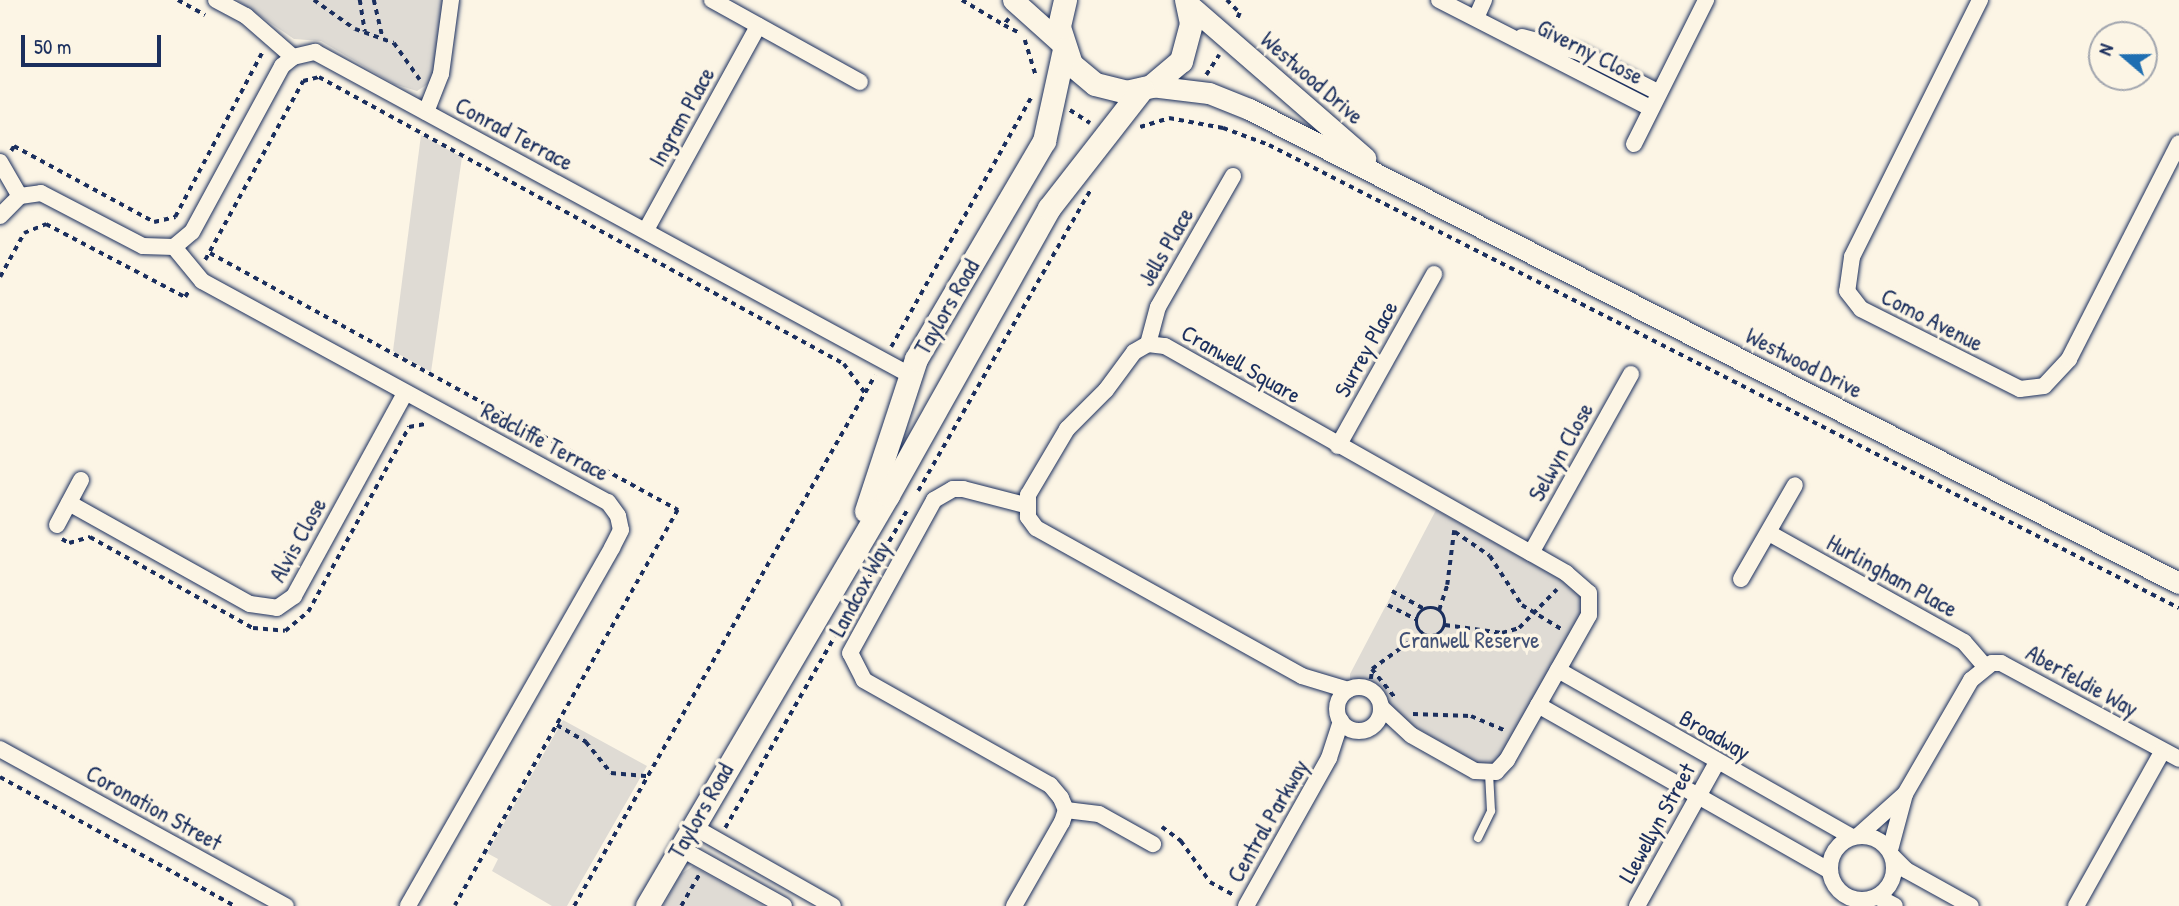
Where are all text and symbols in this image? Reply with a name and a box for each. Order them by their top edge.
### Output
street label: Giverny Close [1533,14,1647,90]
scale bar [24,21,164,65]
north arrow [2088,21,2158,91]
street label: Westwood Drive [1255,26,1369,130]
text: 50 m [34,32,71,61]
text: N [2091,40,2119,59]
street label: Ingram Place [643,63,721,171]
street label: Conrad Terrace [451,92,577,176]
street label: Jells Place [1133,203,1199,291]
street label: Taylors Road [909,254,985,360]
street label: Como Avenue [1877,283,1987,357]
street label: Surrey Place [1328,296,1404,402]
street label: Cranwell Square [1176,319,1306,409]
street label: Westwood Drive [1741,322,1867,404]
street label: Redcliffe Terrace [477,397,613,487]
street label: Selwyn Close [1523,398,1599,506]
street label: Alvis Close [264,493,332,587]
street label: Hurlingham Place [1822,529,1962,623]
street label: Landcox Way [823,537,897,641]
park label: Cranwell Reserve [1399,626,1539,654]
street label: Aberfeldie Way [2021,639,2143,723]
street label: Broadway [1675,704,1755,766]
street label: Central Parkway [1222,755,1314,887]
street label: Taylors Road [663,758,739,864]
street label: Llewellyn Street [1613,758,1701,888]
street label: Coronation Street [81,759,227,857]

